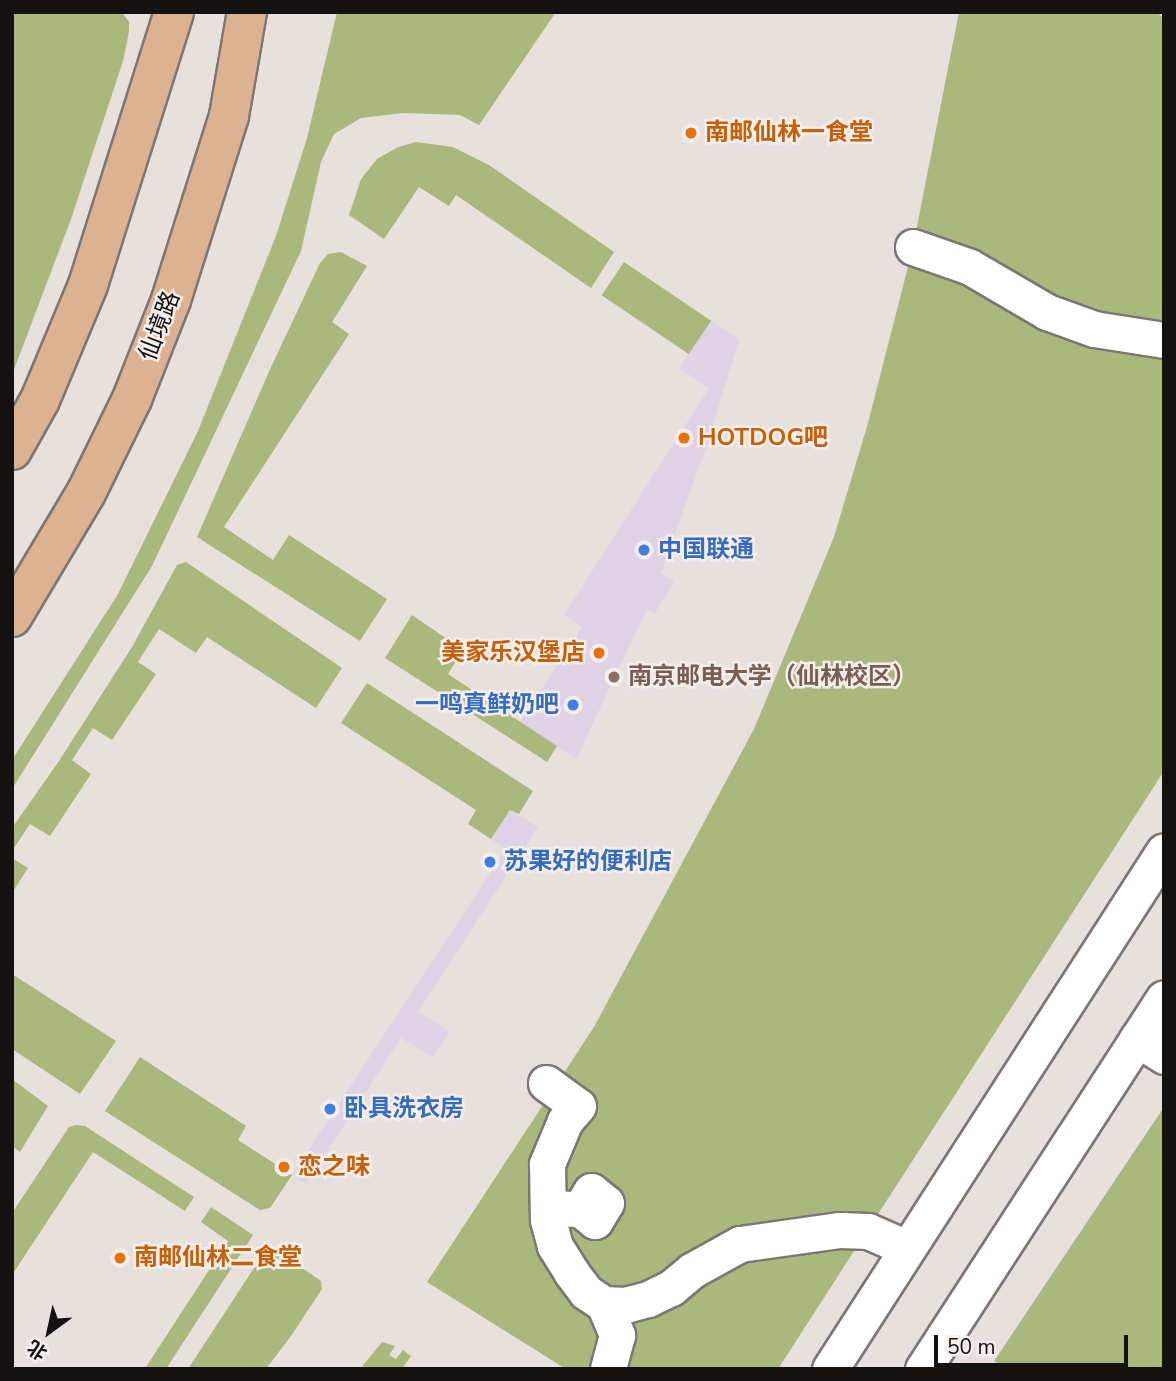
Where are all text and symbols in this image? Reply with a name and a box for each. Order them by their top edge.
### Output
place label: 南邮仙林一食堂 [705,119,873,147]
marker: 南邮仙林一食堂 [683,125,699,141]
street label: 仙境路 [134,287,186,365]
place label: HOTDOG吧 [698,424,828,452]
marker: HOTDOG吧 [676,430,692,446]
place label: 中国联通 [658,536,754,564]
marker: 中国联通 [636,542,652,558]
place label: 美家乐汉堡店 [441,639,585,667]
marker: 美家乐汉堡店 [591,645,607,661]
place label: 南京邮电大学（仙林校区） [628,663,916,691]
marker: 南京邮电大学（仙林校区） [606,669,622,685]
place label: 一鸣真鲜奶吧 [415,691,559,719]
marker: 一鸣真鲜奶吧 [565,697,581,713]
place label: 苏果好的便利店 [504,848,672,876]
marker: 苏果好的便利店 [482,854,498,870]
place label: 卧具洗衣房 [344,1095,464,1123]
marker: 卧具洗衣房 [322,1101,338,1117]
place label: 恋之味 [298,1153,370,1181]
marker: 恋之味 [276,1159,292,1175]
place label: 南邮仙林二食堂 [134,1244,302,1272]
marker: 南邮仙林二食堂 [112,1250,128,1266]
north arrow [14,1297,84,1367]
scale bar [938,1322,1132,1366]
text: 50 m [947,1333,996,1361]
text: 北 [23,1334,53,1366]

